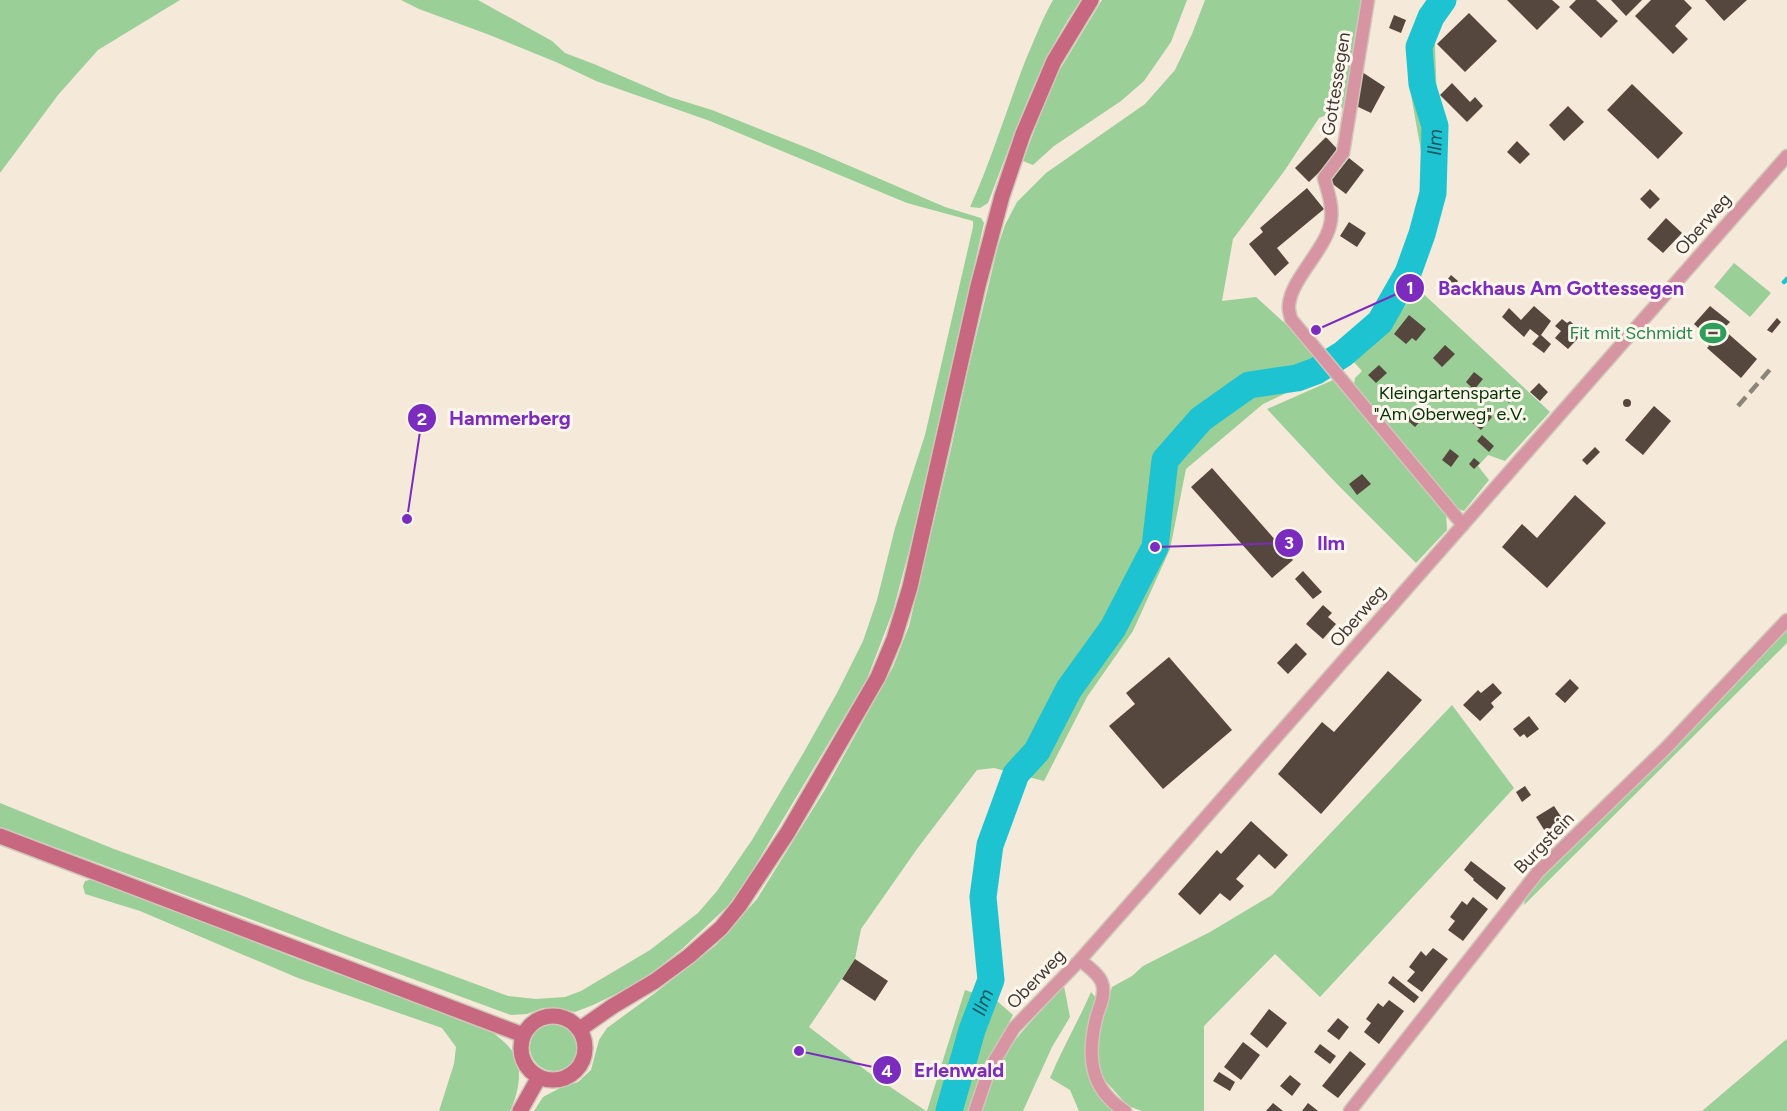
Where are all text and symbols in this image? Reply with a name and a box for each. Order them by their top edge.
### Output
street label: Gottessegen [1317,31,1355,137]
water label: Ilm [1422,129,1447,156]
street label: Oberweg [1670,189,1736,259]
callout: Backhaus Am Gottessegen [1395,269,1696,307]
text: Backhaus Am Gottessegen [1438,276,1684,300]
text: 1 [1406,277,1414,299]
sports icon: Fit mit Schmidt [1698,318,1728,348]
place label: Fit mit Schmidt [1569,322,1693,344]
park label: Kleingartensparte "Am Oberweg" e.V. [1374,382,1526,425]
callout: Hammerberg [407,399,583,437]
text: Hammerberg [449,406,571,430]
text: 2 [417,408,427,430]
callout: Ilm [1274,524,1357,562]
text: Ilm [1317,531,1345,555]
text: 3 [1284,532,1294,554]
street label: Oberweg [1325,581,1391,651]
street label: Burgstein [1509,808,1579,878]
street label: Oberweg [1002,944,1070,1014]
water label: Ilm [967,985,999,1019]
callout: Erlenwald [872,1051,1016,1089]
text: Erlenwald [914,1058,1004,1082]
text: 4 [881,1060,893,1082]

